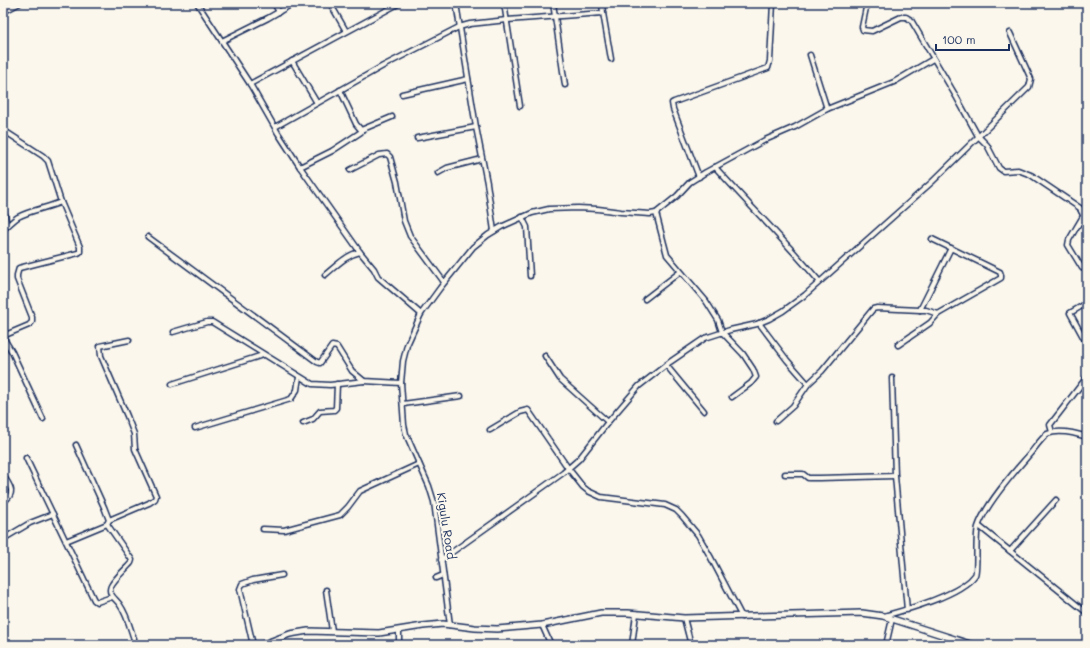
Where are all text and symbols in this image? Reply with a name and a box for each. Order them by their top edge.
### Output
scale bar [936,26,1009,52]
text: 100 m [942,31,976,47]
street label: Kigulu Road [434,491,460,561]

